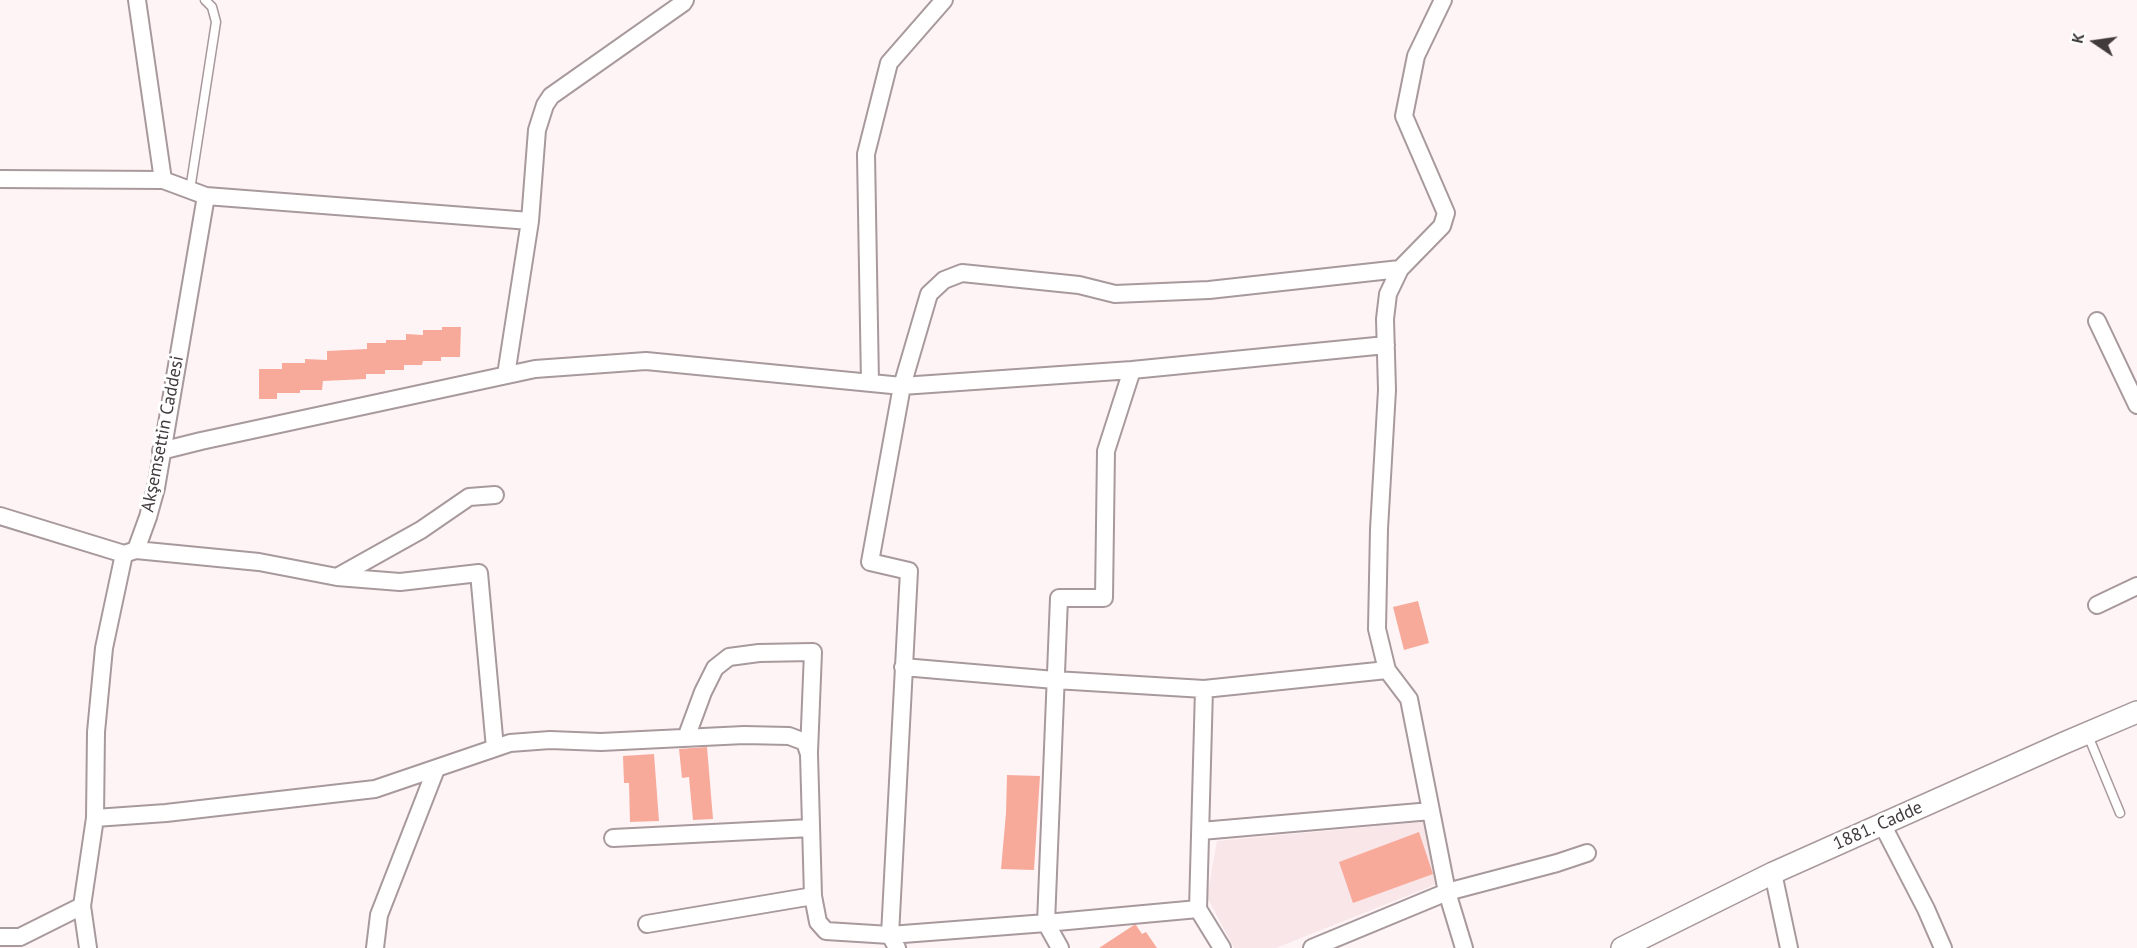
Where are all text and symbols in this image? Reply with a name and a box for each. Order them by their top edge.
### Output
north arrow [2065,12,2125,72]
text: K [2067,31,2088,45]
street label: Akşemsettin Caddesi [137,354,189,514]
street label: 1881. Cadde [1830,797,1926,855]

